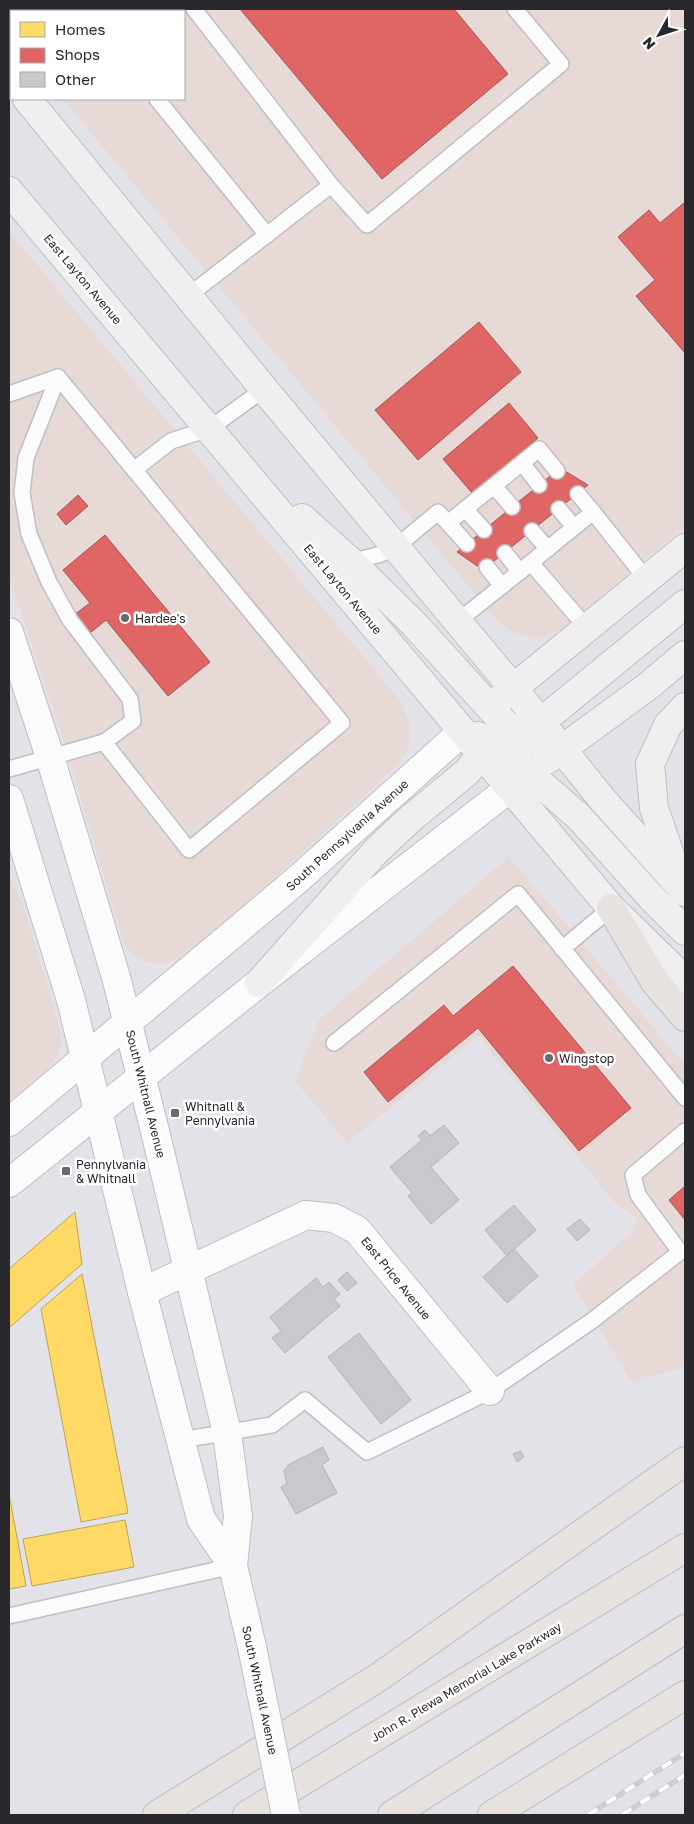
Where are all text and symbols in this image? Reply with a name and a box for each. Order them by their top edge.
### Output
legend [10,10,185,100]
north arrow [634,10,684,60]
text: Homes [55,20,105,38]
text: N [639,34,659,53]
text: Shops [55,45,100,63]
text: Other [55,70,96,88]
street label: East Layton Avenue [41,231,125,327]
street label: East Layton Avenue [301,541,385,637]
place label: Hardee's [135,611,186,626]
marker: Hardee's [119,612,131,624]
street label: South Pennsylvania Avenue [283,776,411,894]
street label: South Whitnall Avenue [123,1028,169,1160]
place label: Wingstop [559,1051,614,1066]
marker: Wingstop [543,1052,555,1064]
place label: Whitnall & Pennylvania [185,1099,255,1128]
marker: Whitnall & Pennylvania [169,1107,181,1119]
place label: Pennylvania & Whitnall [76,1157,146,1186]
marker: Pennylvania & Whitnall [60,1165,72,1177]
street label: East Price Avenue [358,1233,434,1323]
street label: John R. Plewa Memorial Lake Parkway [368,1619,564,1745]
street label: South Whitnall Avenue [239,1624,281,1756]

